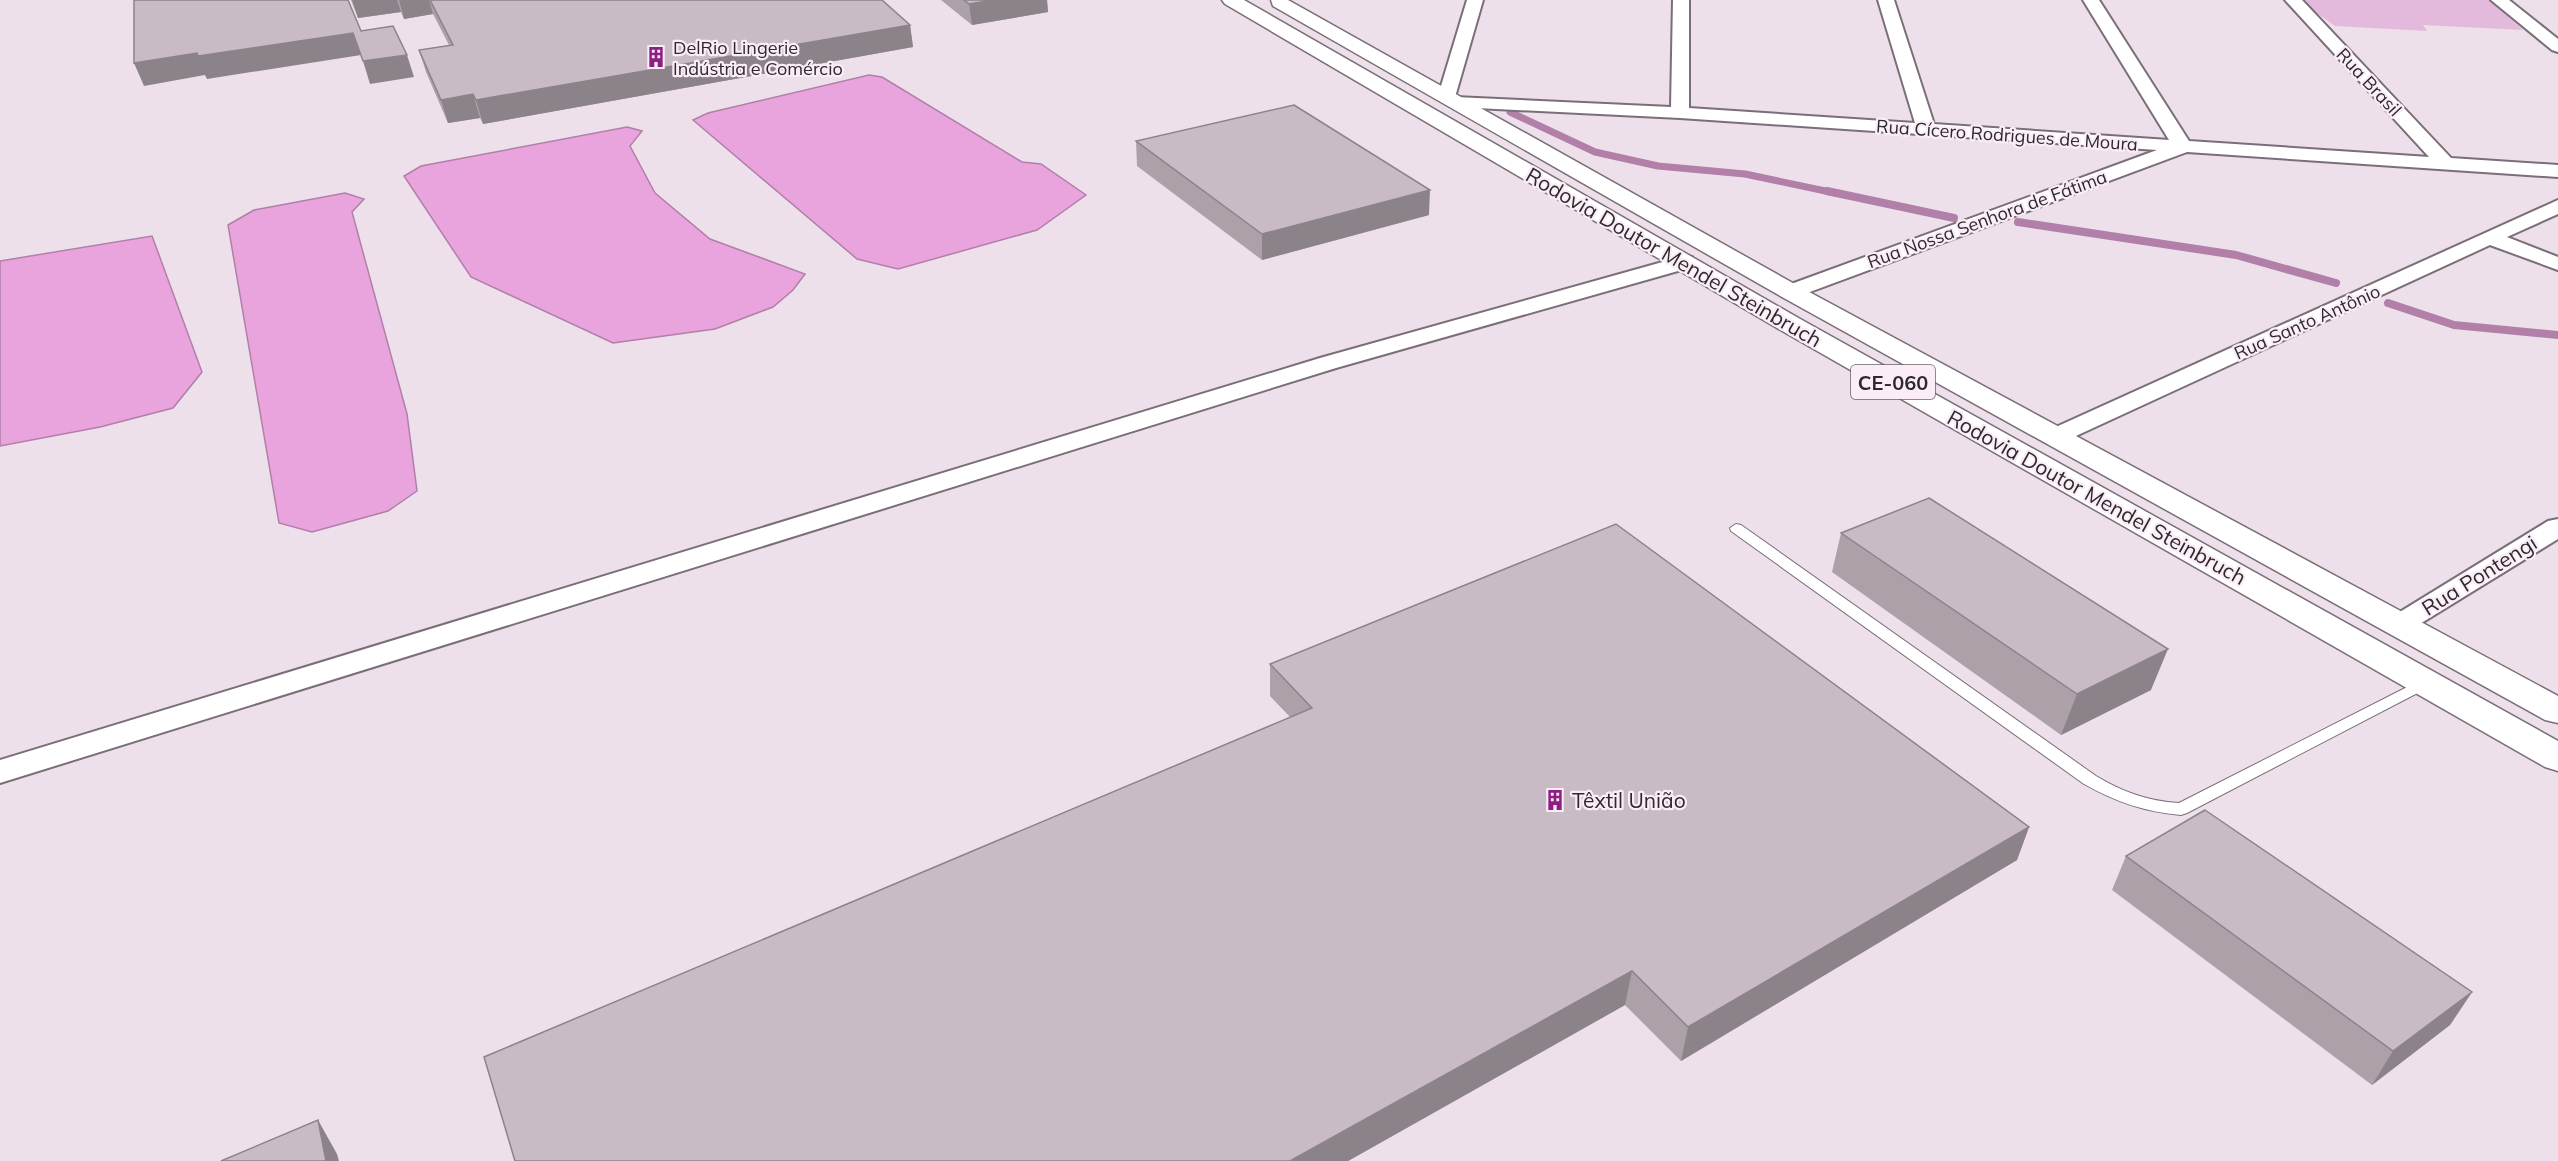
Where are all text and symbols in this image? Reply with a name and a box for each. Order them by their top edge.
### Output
place label: DelRio Lingerie Indústria e Comércio [673,36,843,80]
street label: Rua Brasil [2331,43,2407,121]
building icon: DelRio Lingerie Indústria e Comércio [644,45,668,69]
street label: Rua Cícero Rodrigues de Moura [1875,114,2139,156]
street label: Rodovia Doutor Mendel Steinbruch [1521,161,1827,353]
street label: Rua Nossa Senhora de Fátima [1864,165,2110,273]
street label: Rua Santo Antônio [2230,279,2384,365]
road number: CE-060 [1851,365,1935,399]
street label: Rodovia Doutor Mendel Steinbruch [1943,404,2251,590]
street label: Rua Pontengi [2417,529,2541,621]
place label: Têxtil União [1572,787,1686,813]
building icon: Têxtil União [1543,788,1567,812]

